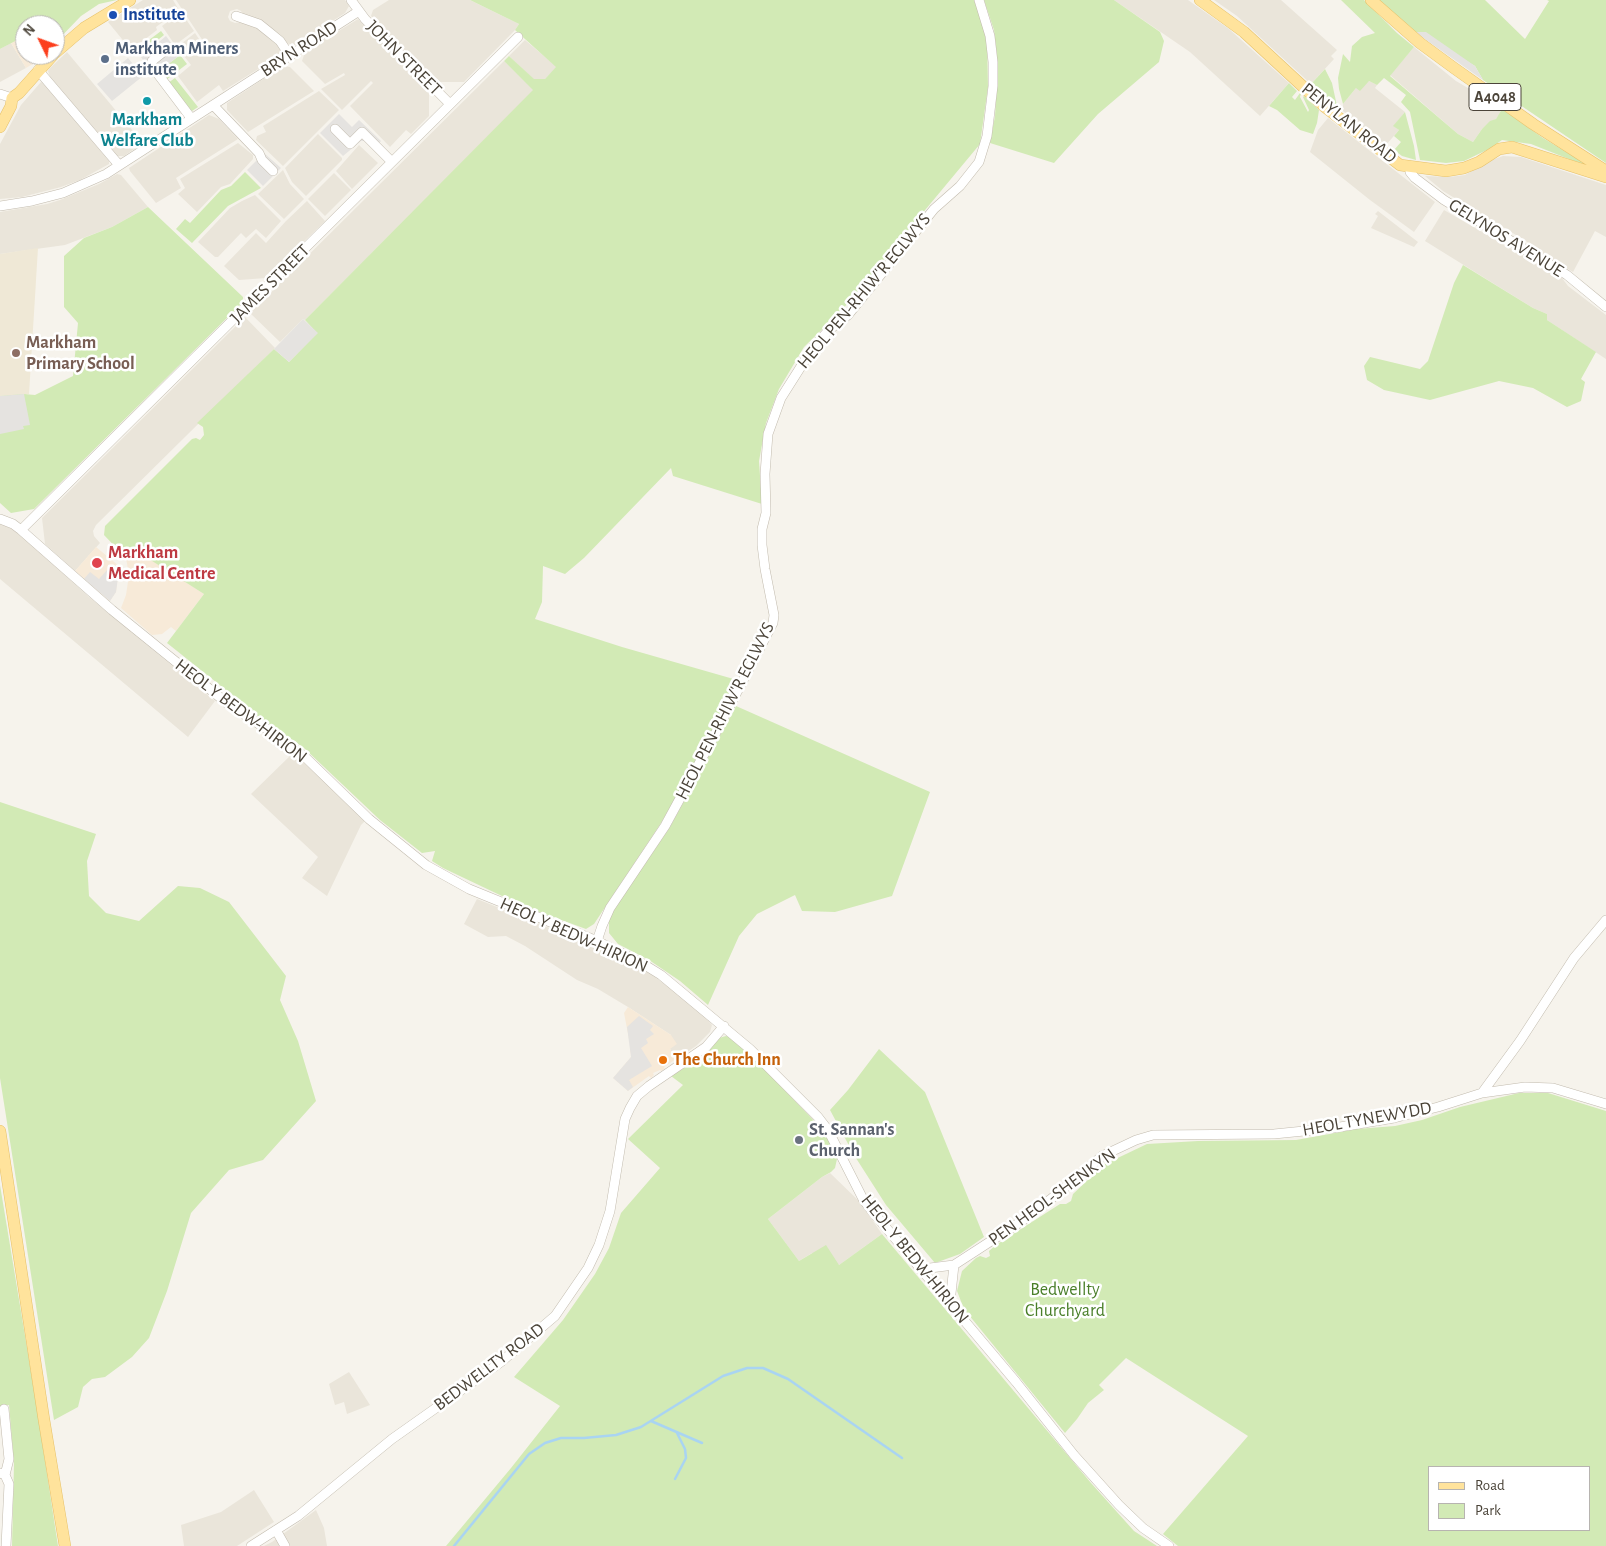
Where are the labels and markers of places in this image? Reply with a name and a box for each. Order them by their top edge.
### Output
place label: Institute [123,4,185,26]
marker: Institute [107,9,119,21]
place label: Markham Miners institute [115,38,238,80]
marker: Markham Miners institute [99,53,111,65]
marker: Markham Welfare Club [141,95,153,107]
place label: Markham Welfare Club [100,109,194,152]
place label: Markham Primary School [26,332,135,374]
marker: Markham Primary School [10,347,22,359]
place label: Markham Medical Centre [108,542,215,584]
marker: Markham Medical Centre [90,556,104,570]
place label: The Church Inn [673,1049,781,1071]
marker: The Church Inn [657,1054,669,1066]
place label: St. Sannan's Church [809,1119,894,1162]
marker: St. Sannan's Church [793,1134,805,1146]

